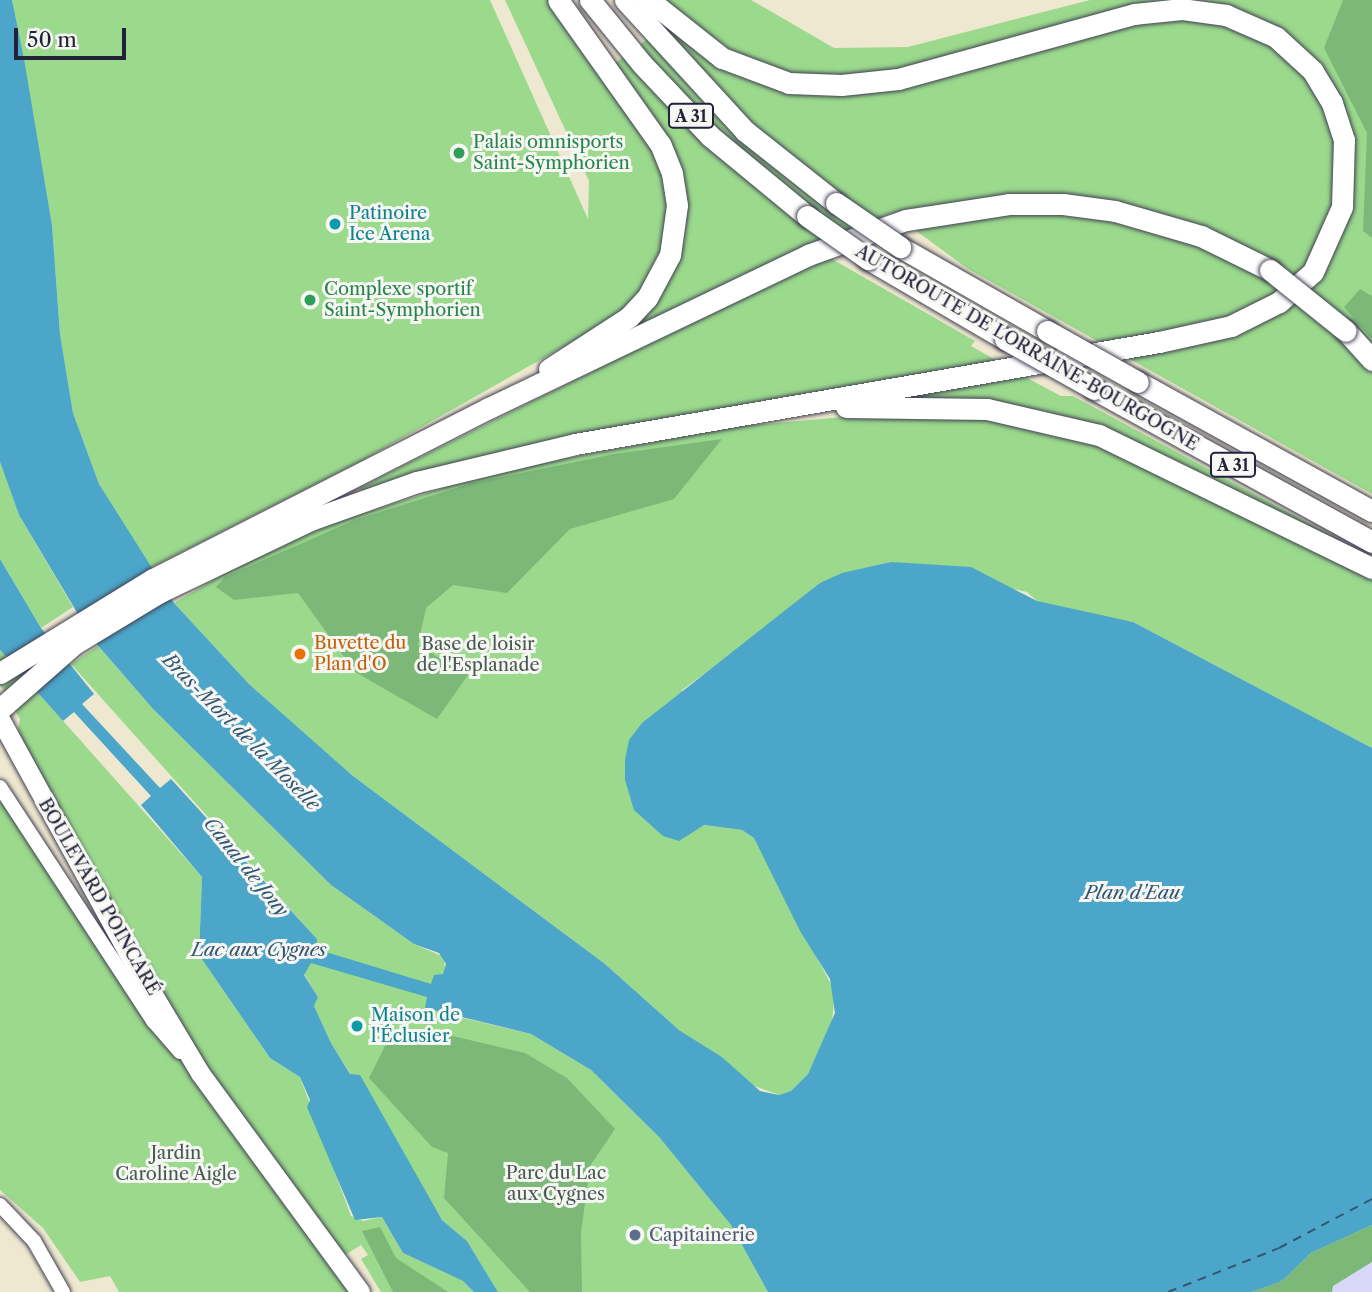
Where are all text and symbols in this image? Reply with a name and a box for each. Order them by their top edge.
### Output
scale bar [18,14,130,58]
text: 50 m [27,27,77,52]
road number: A 31 [666,104,716,128]
place label: Palais omnisports Saint-Symphorien [473,132,630,174]
marker: Palais omnisports Saint-Symphorien [451,145,467,161]
place label: Patinoire Ice Arena [349,203,431,246]
marker: Patinoire Ice Arena [327,216,343,232]
street label: AUTOROUTE DE LORRAINE-BOURGOGNE [852,241,1202,455]
place label: Complexe sportif Saint-Symphorien [324,279,481,322]
marker: Complexe sportif Saint-Symphorien [302,292,318,308]
road number: A 31 [1208,452,1258,478]
place label: Buvette du Plan d'O [314,633,406,676]
park label: Base de loisir de l'Esplanade [416,634,540,676]
marker: Buvette du Plan d'O [292,646,308,662]
water label: Bras-Mort de la Moselle [158,649,324,815]
street label: BOULEVARD POINCARÉ [34,795,164,999]
water label: Canal de Jouy [199,813,293,921]
water label: Plan d'Eau [1084,882,1180,904]
water label: Lac aux Cygnes [191,939,327,961]
place label: Maison de l'Éclusier [371,1005,460,1048]
marker: Maison de l'Éclusier [349,1018,365,1034]
park label: Jardin Caroline Aigle [115,1143,237,1186]
park label: Parc du Lac aux Cygnes [506,1163,606,1206]
place label: Capitainerie [649,1224,755,1246]
marker: Capitainerie [627,1227,643,1243]

